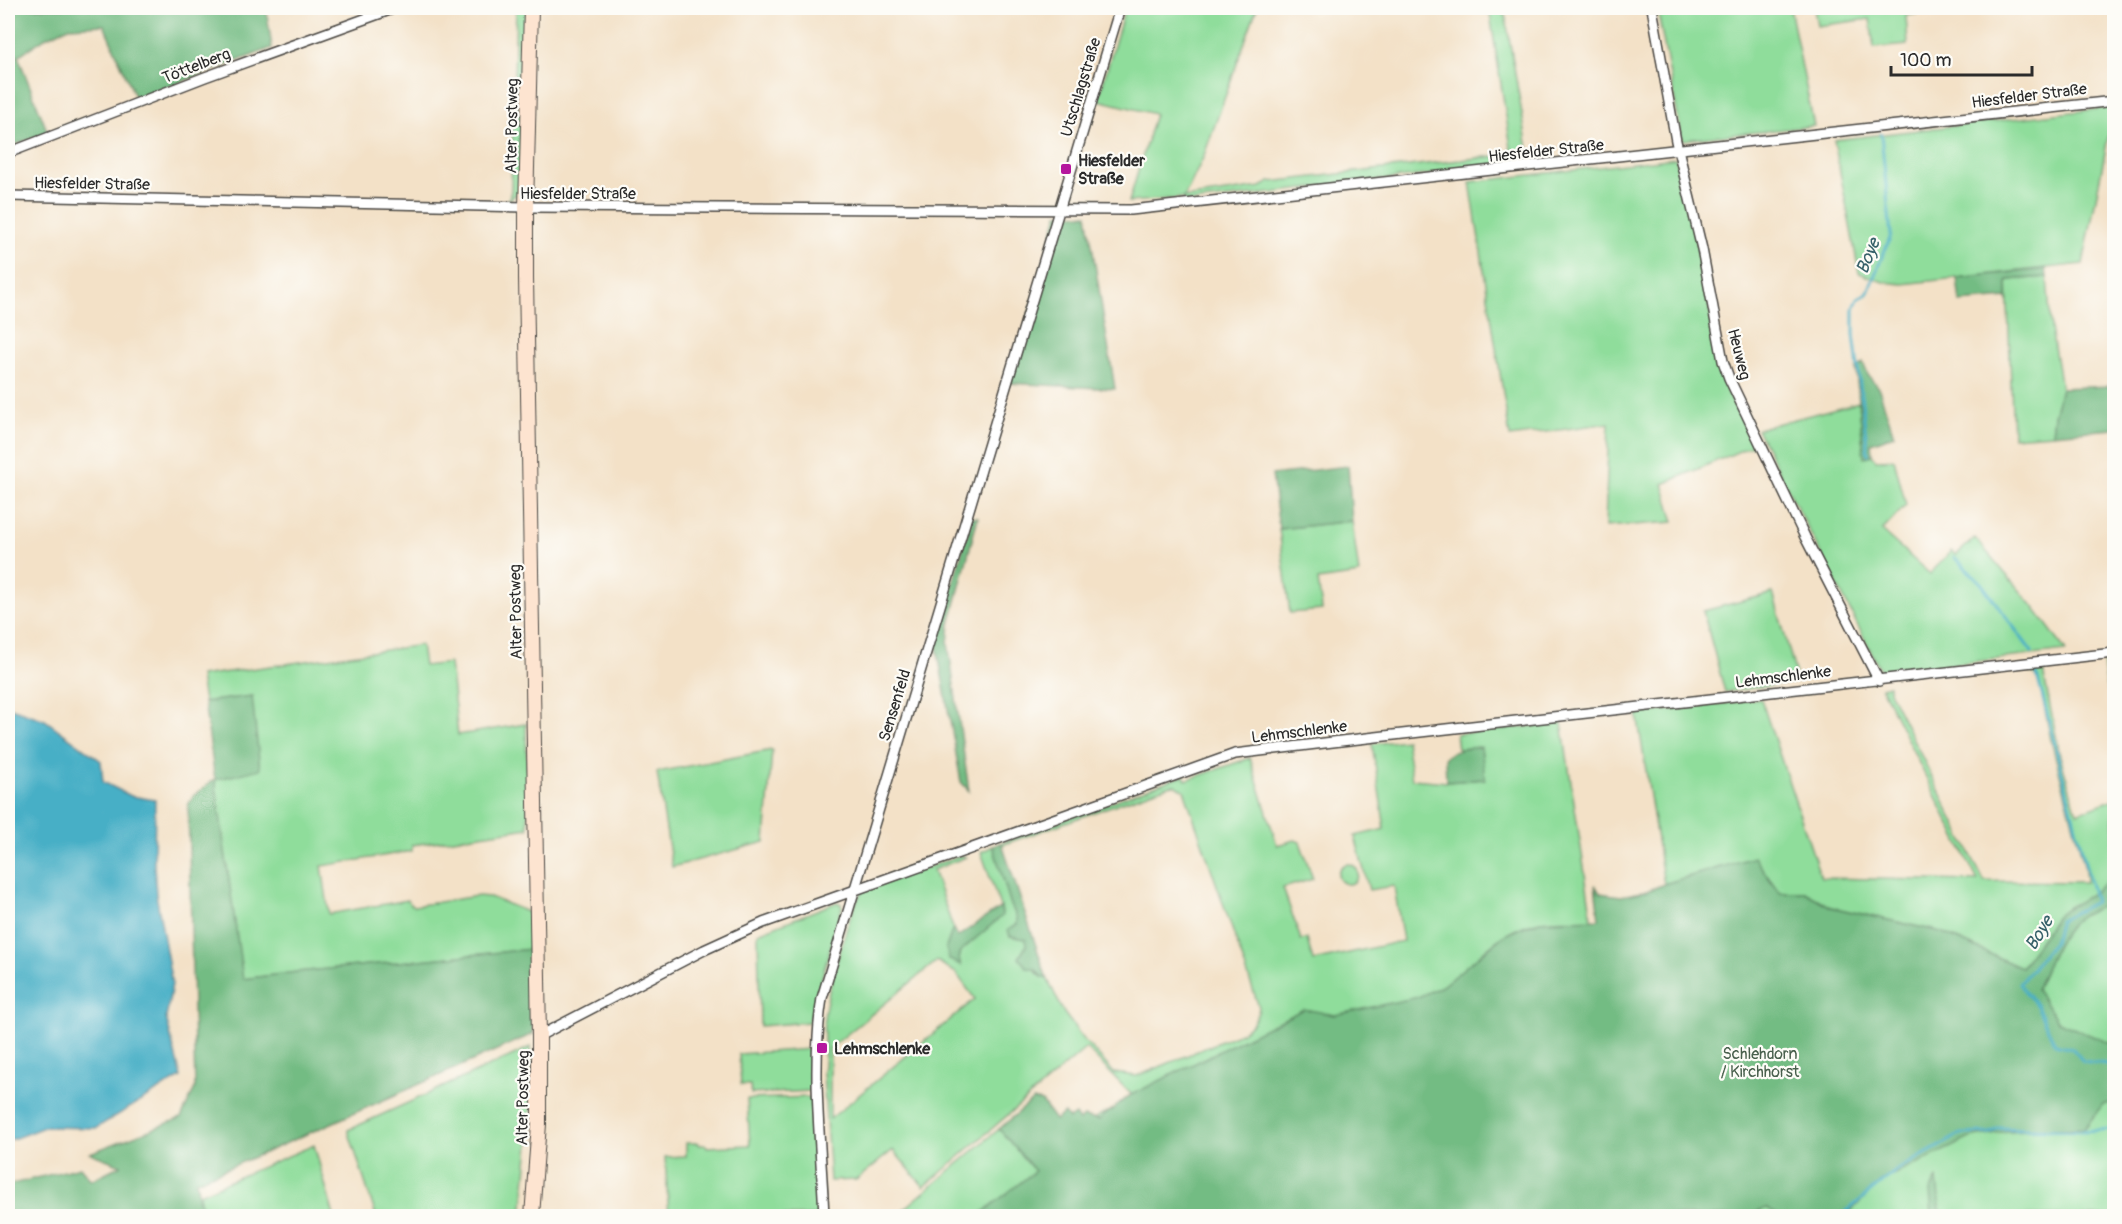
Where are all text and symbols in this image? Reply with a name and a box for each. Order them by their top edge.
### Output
street label: Utschlagstraße [1056,35,1106,139]
scale bar [1891,39,2032,77]
street label: Töttelberg [159,44,233,88]
text: 100 m [1900,49,1952,72]
street label: Alter Postweg [501,78,523,174]
street label: Hiesfelder Straße [1970,79,2088,113]
street label: Hiesfelder Straße [1487,135,1605,167]
place label: Hiesfelder Straße [1078,151,1145,189]
marker: Hiesfelder Straße [1059,162,1073,176]
street label: Hiesfelder Straße [34,173,150,195]
street label: Hiesfelder Straße [520,184,636,204]
water label: Boye [1851,233,1887,277]
street label: Heuweg [1723,327,1755,382]
street label: Alter Postweg [505,564,527,660]
street label: Lehmschlenke [1734,661,1832,693]
street label: Sensenfeld [875,667,915,744]
street label: Lehmschlenke [1250,716,1348,748]
water label: Boye [2020,910,2060,955]
place label: Lehmschlenke [834,1039,931,1059]
marker: Lehmschlenke [815,1041,829,1055]
park label: Schlehdorn / Kirchhorst [1721,1044,1800,1082]
street label: Alter Postweg [512,1050,534,1146]

